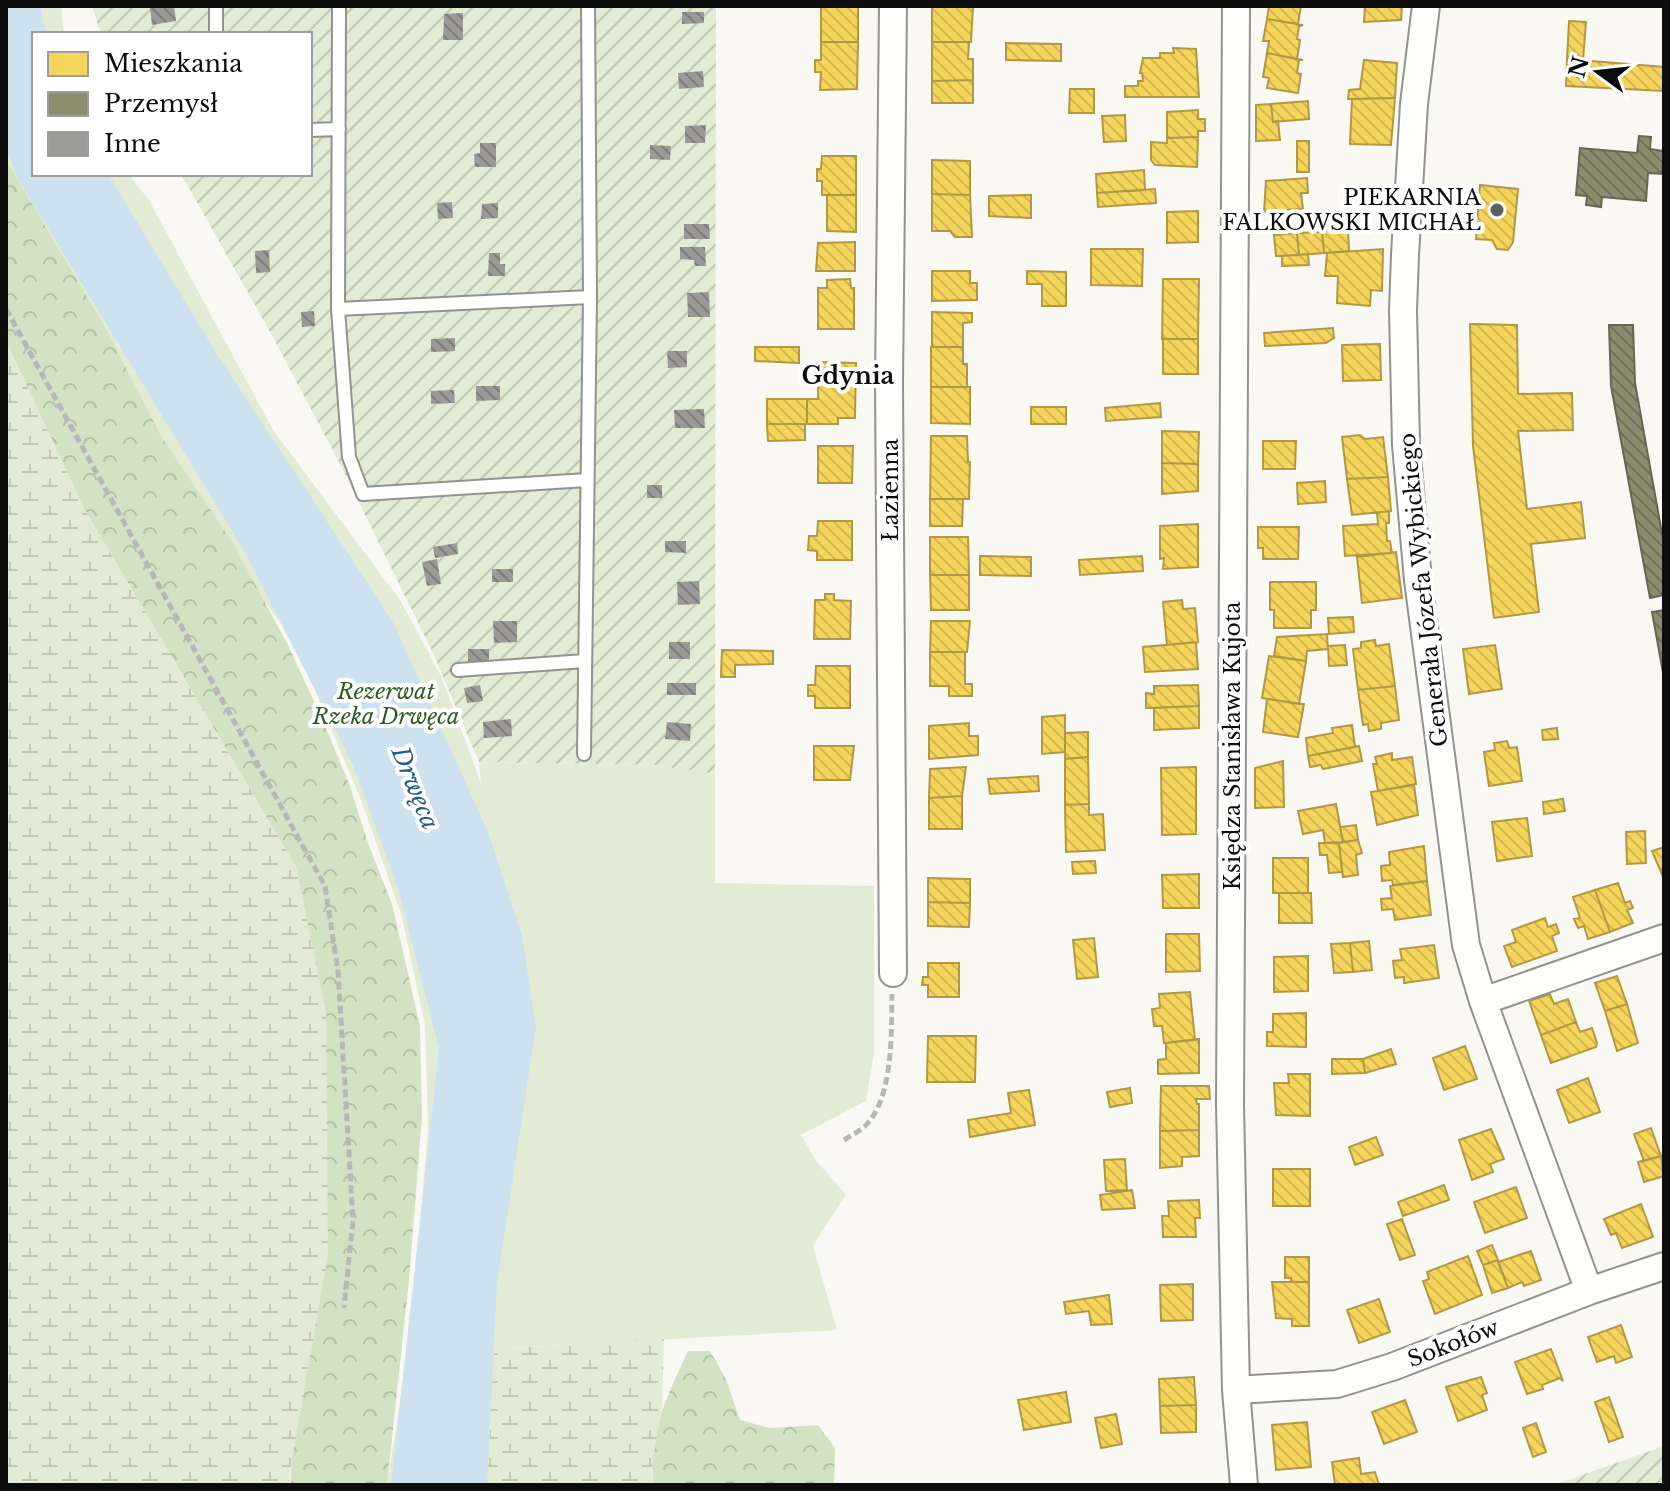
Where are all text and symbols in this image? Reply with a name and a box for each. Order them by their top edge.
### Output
legend [32,32,312,176]
north arrow [1558,32,1638,112]
text: Mieszkania [104,49,243,78]
text: N [1563,53,1595,80]
text: Przemysł [104,89,218,118]
text: Inne [104,129,161,158]
place label: PIEKARNIA FALKOWSKI MICHAŁ [1222,184,1482,236]
marker: PIEKARNIA FALKOWSKI MICHAŁ [1488,201,1506,219]
district label: Gdynia [802,361,895,390]
street label: Generała Józefa Wybickiego [1394,432,1453,748]
street label: Łazienna [877,438,904,542]
street label: Księdza Stanisława Kujota [1219,601,1246,890]
park label: Rezerwat Rzeka Drwęca [311,678,460,730]
water label: Drwęca [385,741,445,834]
street label: Sokołów [1404,1314,1503,1373]

